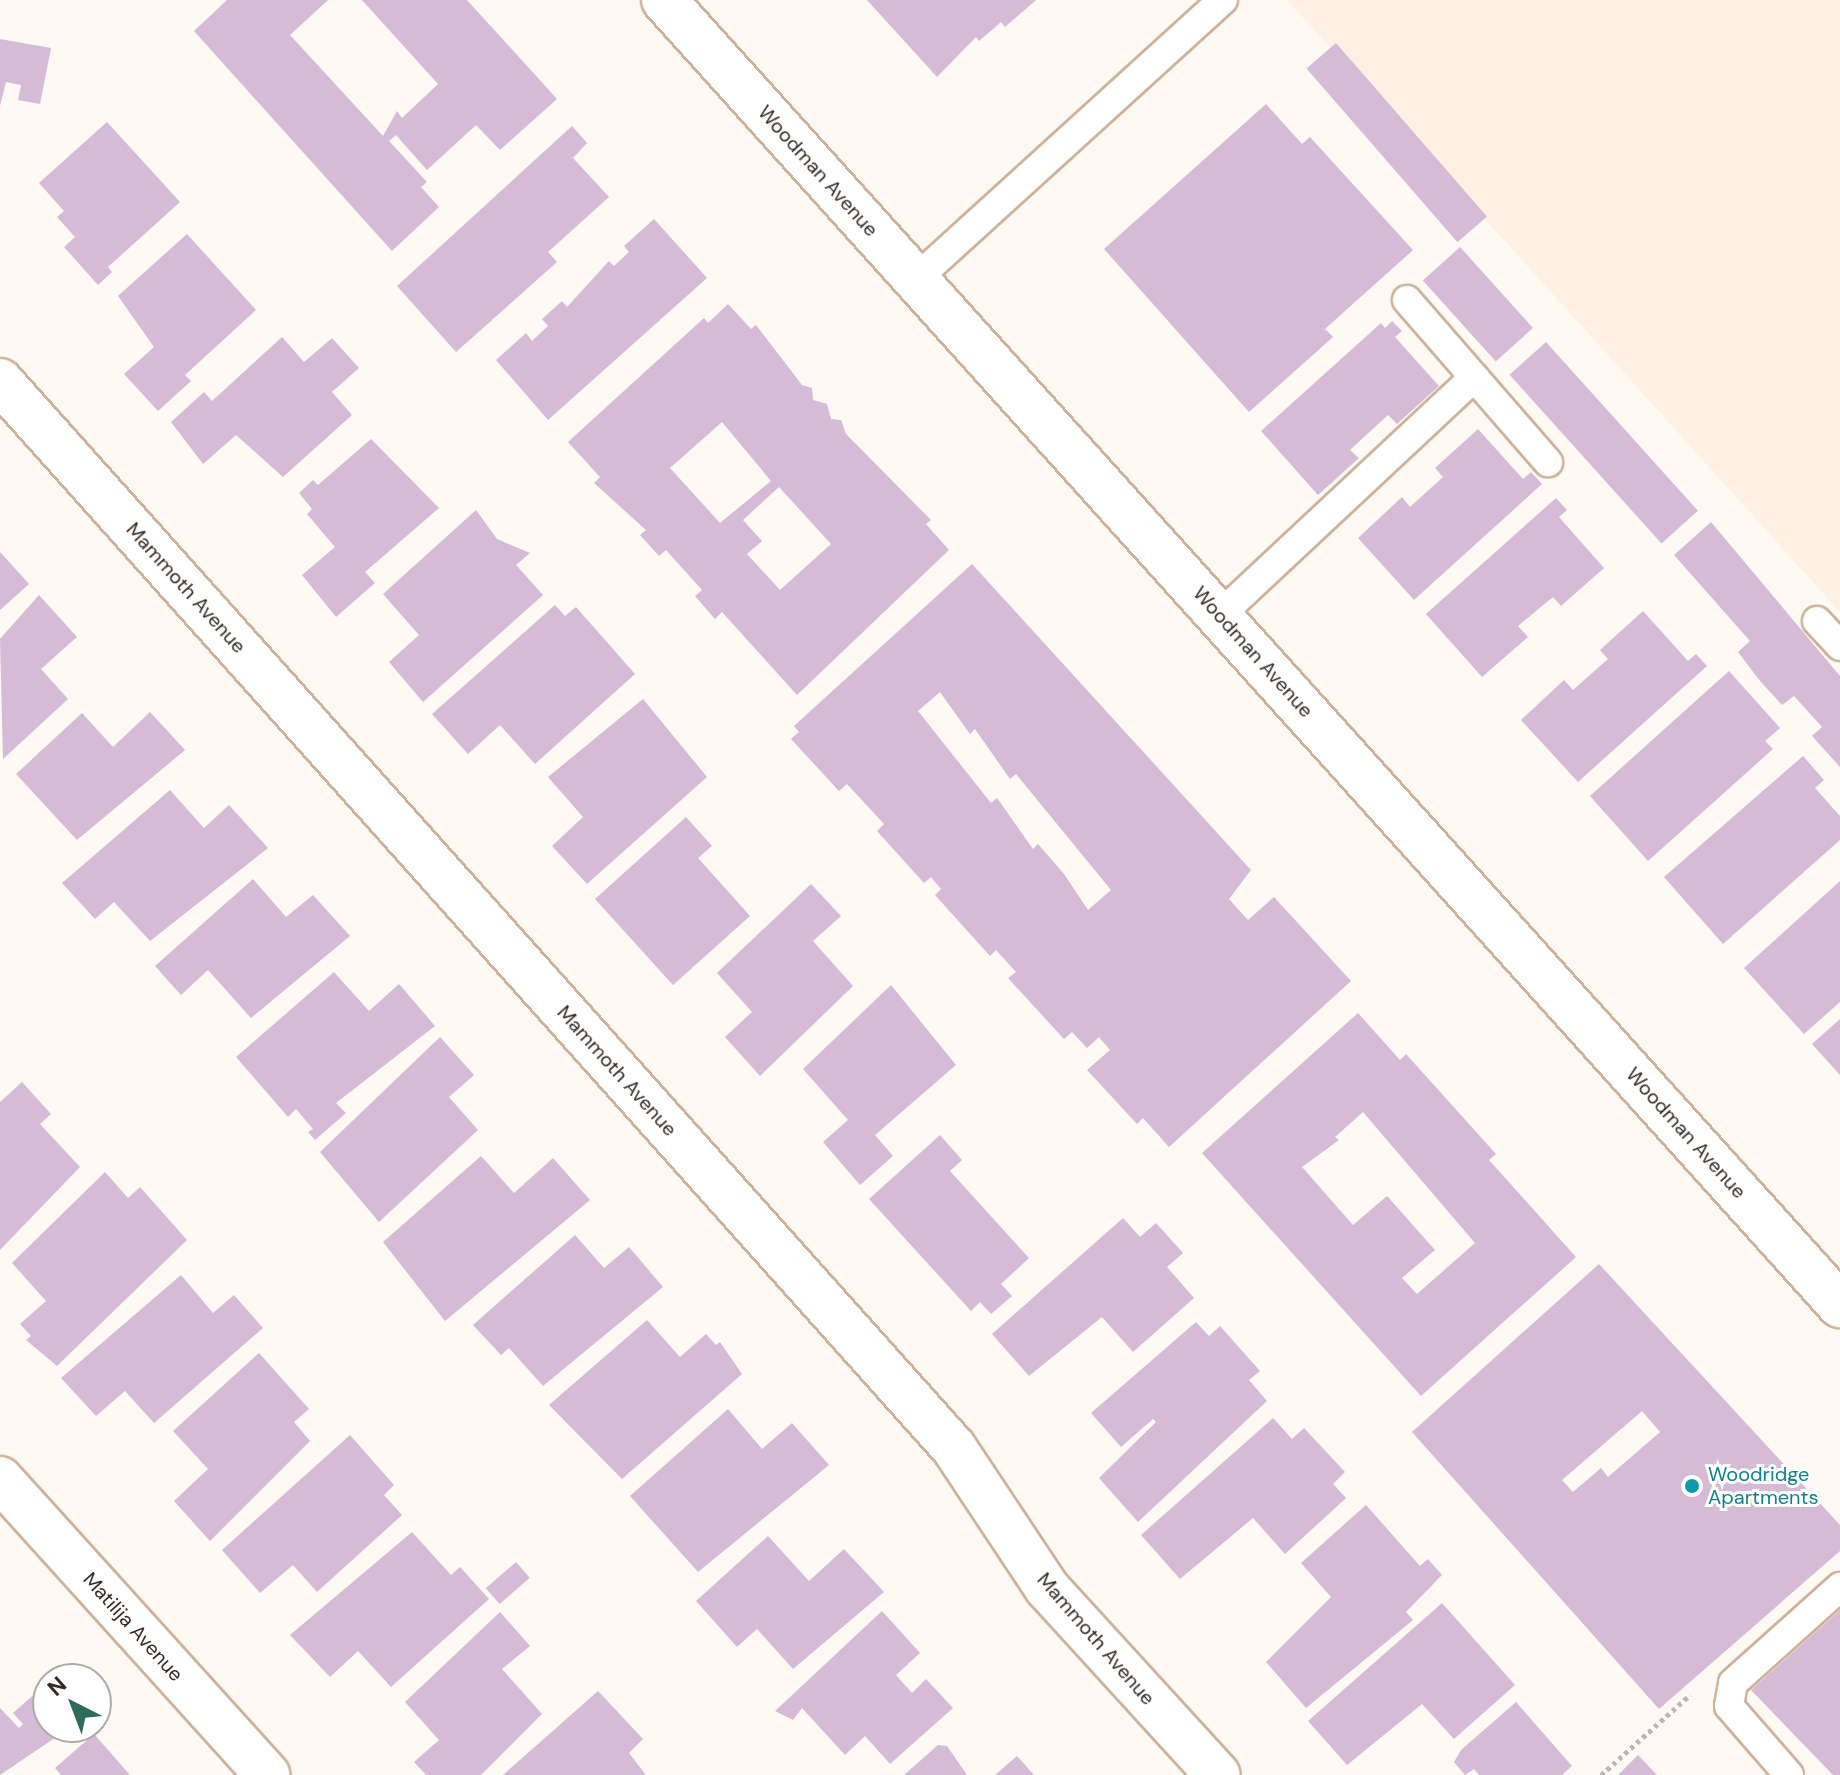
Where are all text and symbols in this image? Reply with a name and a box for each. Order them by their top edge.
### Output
street label: Woodman Avenue [753,101,883,241]
street label: Mammoth Avenue [121,518,251,658]
street label: Woodman Avenue [1188,582,1318,722]
street label: Mammoth Avenue [552,1001,682,1141]
street label: Woodman Avenue [1621,1063,1751,1203]
place label: Woodridge Apartments [1708,1462,1818,1509]
marker: Woodridge Apartments [1683,1477,1701,1495]
street label: Matilija Avenue [78,1568,188,1686]
street label: Mammoth Avenue [1032,1568,1160,1710]
north arrow [32,1663,112,1743]
text: N [41,1670,73,1702]

